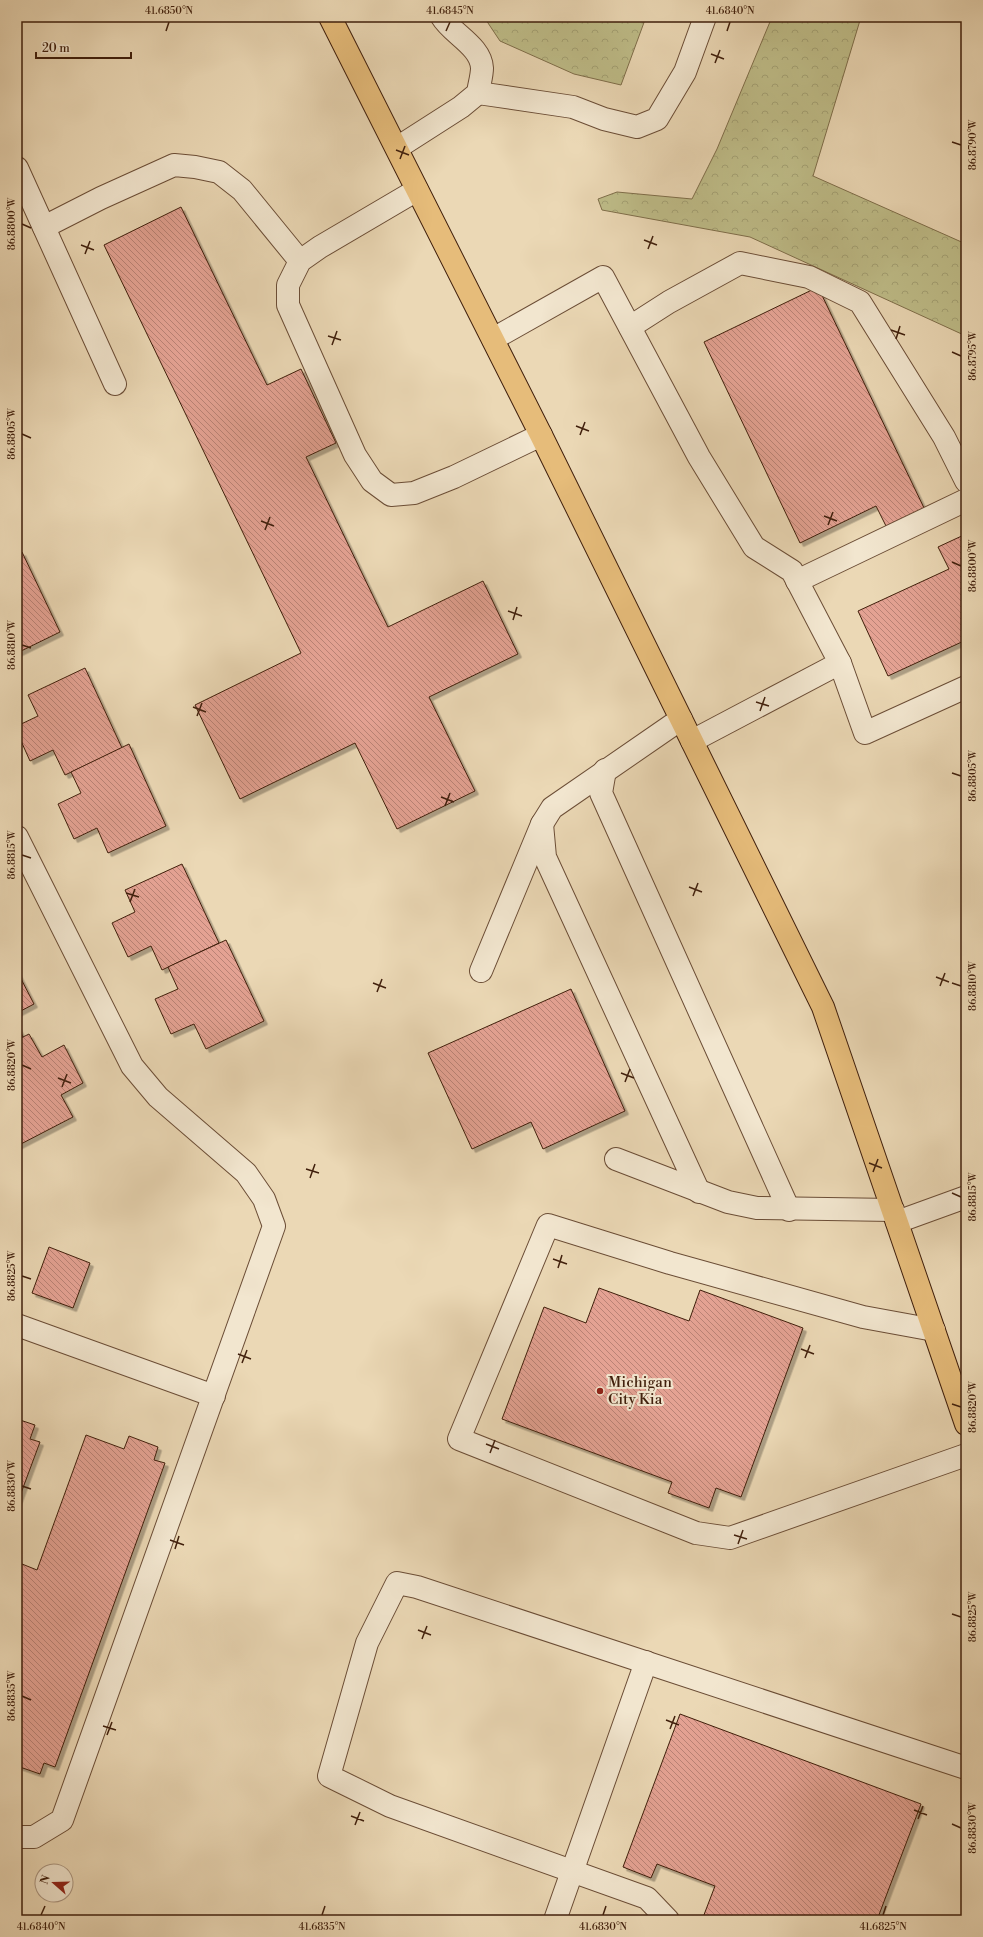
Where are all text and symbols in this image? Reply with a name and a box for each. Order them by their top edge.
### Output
text: 41.6850°N [145,5,194,17]
text: 41.6845°N [426,5,474,17]
text: 41.6840°N [706,5,755,17]
scale bar [36,34,131,60]
text: 20 m [42,41,70,56]
text: 86.8790°W [967,119,979,170]
text: 86.8800°W [6,197,18,250]
text: 86.8795°W [967,330,979,381]
text: 86.8805°W [6,407,18,460]
text: 86.8800°W [967,539,979,592]
text: 86.8810°W [6,619,18,670]
text: 86.8805°W [967,749,979,802]
text: 86.8815°W [6,830,18,880]
text: 86.8810°W [967,960,979,1011]
text: 86.8820°W [6,1038,18,1091]
text: 86.8815°W [967,1172,979,1222]
text: 86.8825°W [6,1250,18,1301]
place label: Michigan City Kia [608,1373,672,1409]
text: 86.8820°W [967,1380,979,1433]
marker: Michigan City Kia [595,1386,605,1396]
text: 86.8830°W [6,1459,18,1512]
text: 86.8825°W [967,1591,979,1642]
text: 86.8835°W [6,1670,18,1721]
text: 86.8830°W [967,1801,979,1854]
north arrow [34,1863,74,1903]
text: N [37,1873,54,1886]
text: 41.6840°N [17,1921,66,1933]
text: 41.6835°N [299,1921,346,1933]
text: 41.6830°N [579,1921,628,1933]
text: 41.6825°N [859,1921,907,1933]

